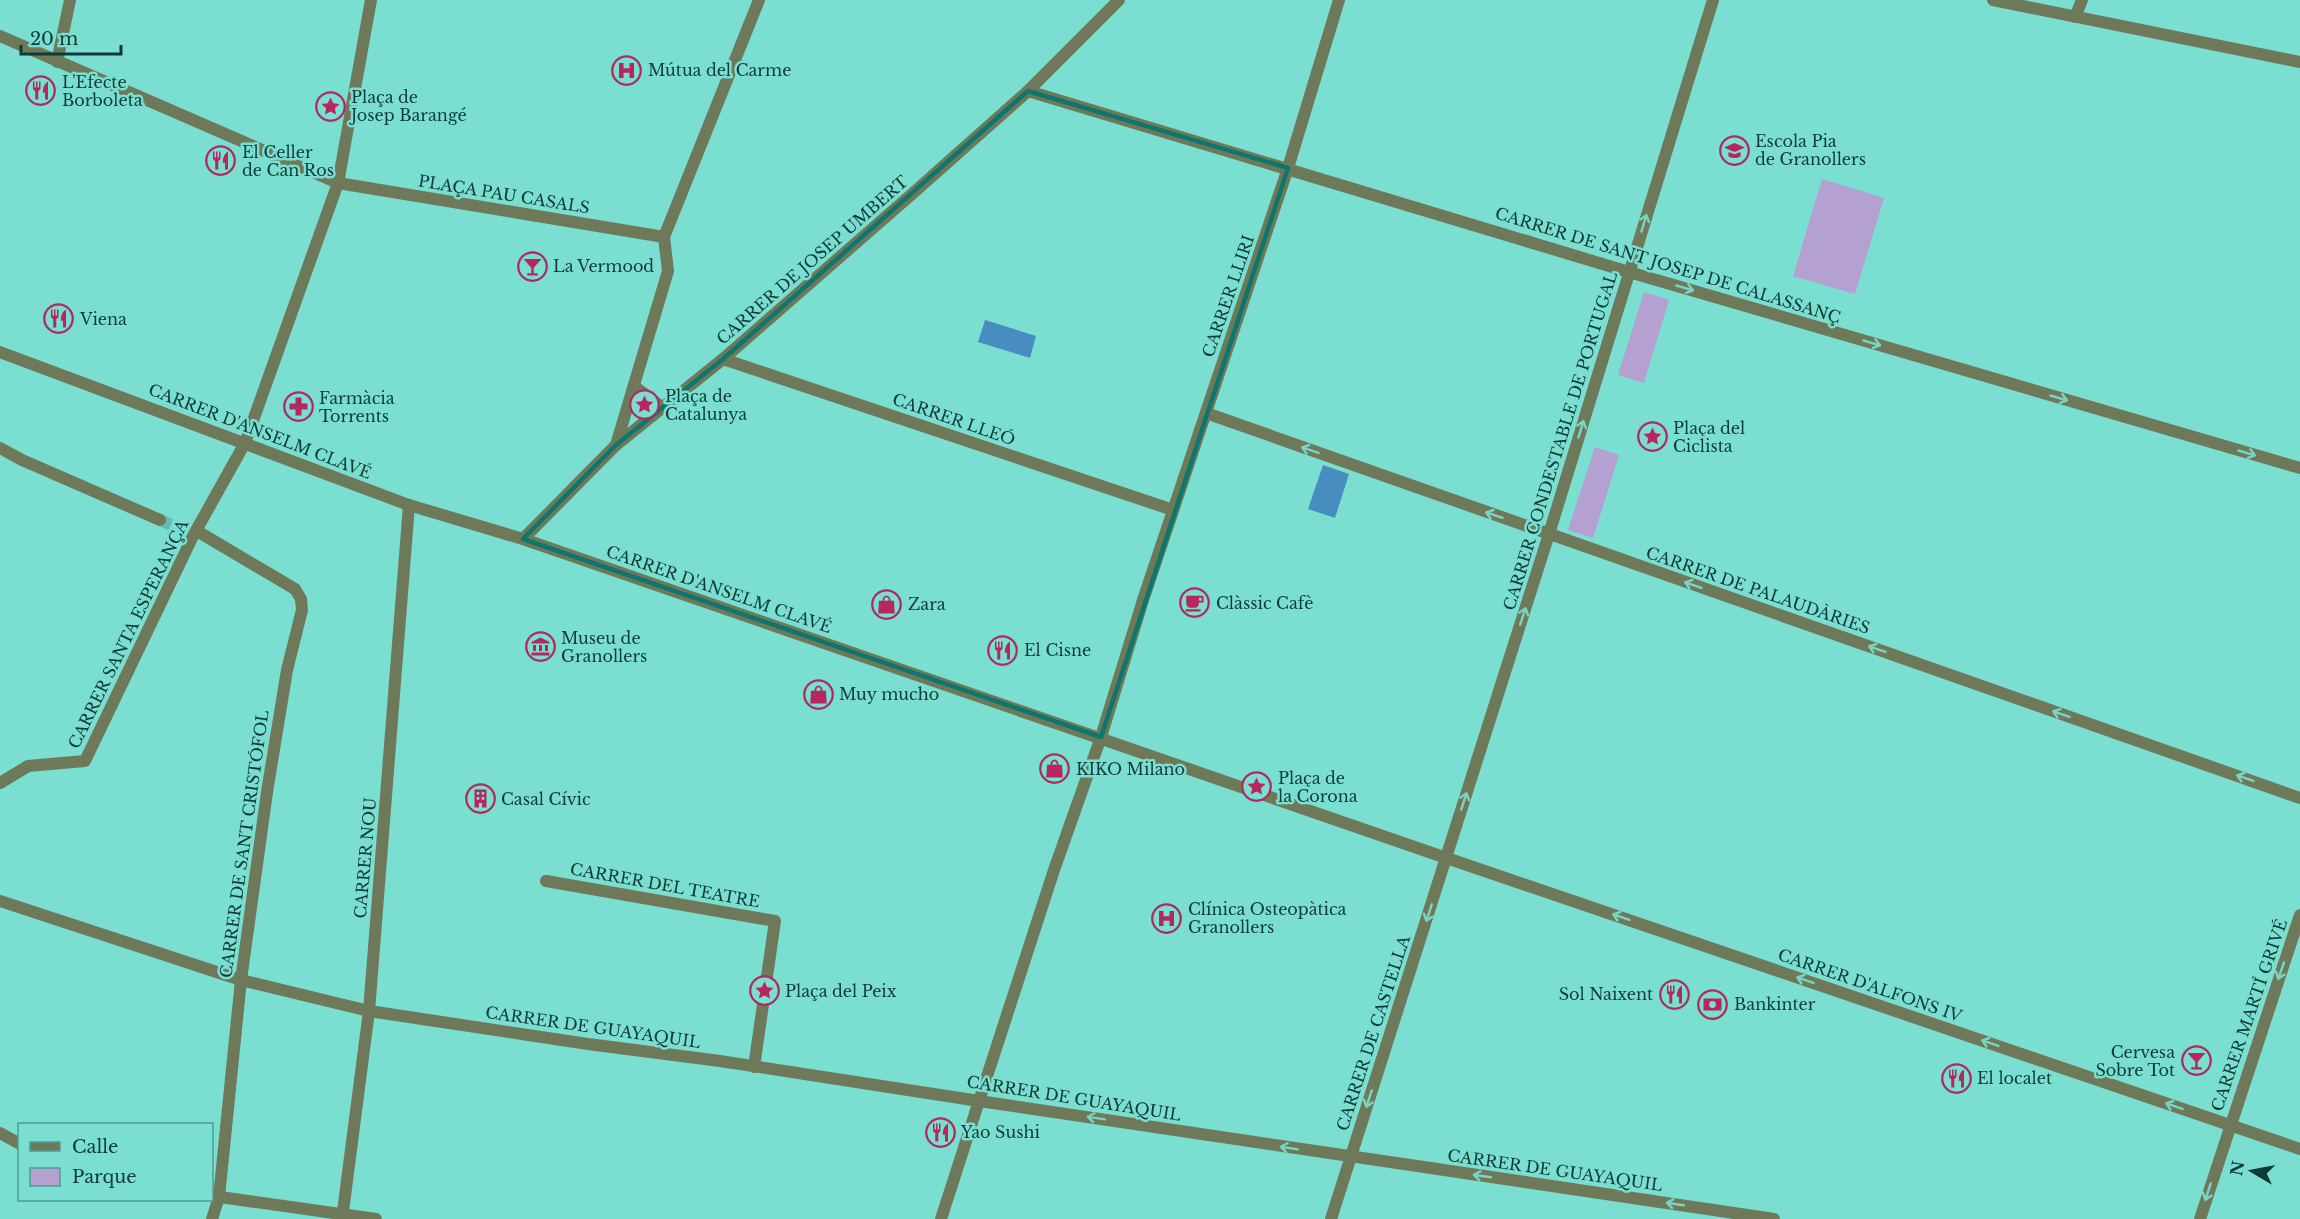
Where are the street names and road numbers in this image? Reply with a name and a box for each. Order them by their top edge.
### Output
street label: PLAÇA PAU CASALS [417,171,591,217]
street label: CARRER DE JOSEP UMBERT [712,171,912,349]
street label: CARRER DE SANT JOSEP DE CALASSANÇ [1493,203,1843,327]
street label: CARRER LLIRI [1198,232,1258,360]
street label: CARRER CONDESTABLE DE PORTUGAL [1499,269,1621,613]
street label: CARRER D'ANSELM CLAVÉ [146,379,374,483]
street label: CARRER LLEÓ [890,389,1018,449]
street label: CARRER SANTA ESPERANÇA [64,516,193,752]
street label: CARRER D'ANSELM CLAVÉ [604,541,834,637]
street label: CARRER DE PALAUDÀRIES [1643,542,1873,638]
street label: CARRER DE SANT CRISTÓFOL [215,709,273,979]
street label: CARRER NOU [350,796,380,919]
street label: CARRER DEL TEATRE [569,858,761,912]
street label: CARRER MARTÍ GRIVÉ [2207,916,2291,1114]
street label: CARRER DE CASTELLA [1332,932,1414,1133]
street label: CARRER D'ALFONS IV [1775,944,1965,1026]
street label: CARRER DE GUAYAQUIL [484,1002,702,1052]
street label: CARRER DE GUAYAQUIL [965,1071,1183,1125]
street label: CARRER DE GUAYAQUIL [1446,1145,1664,1195]

